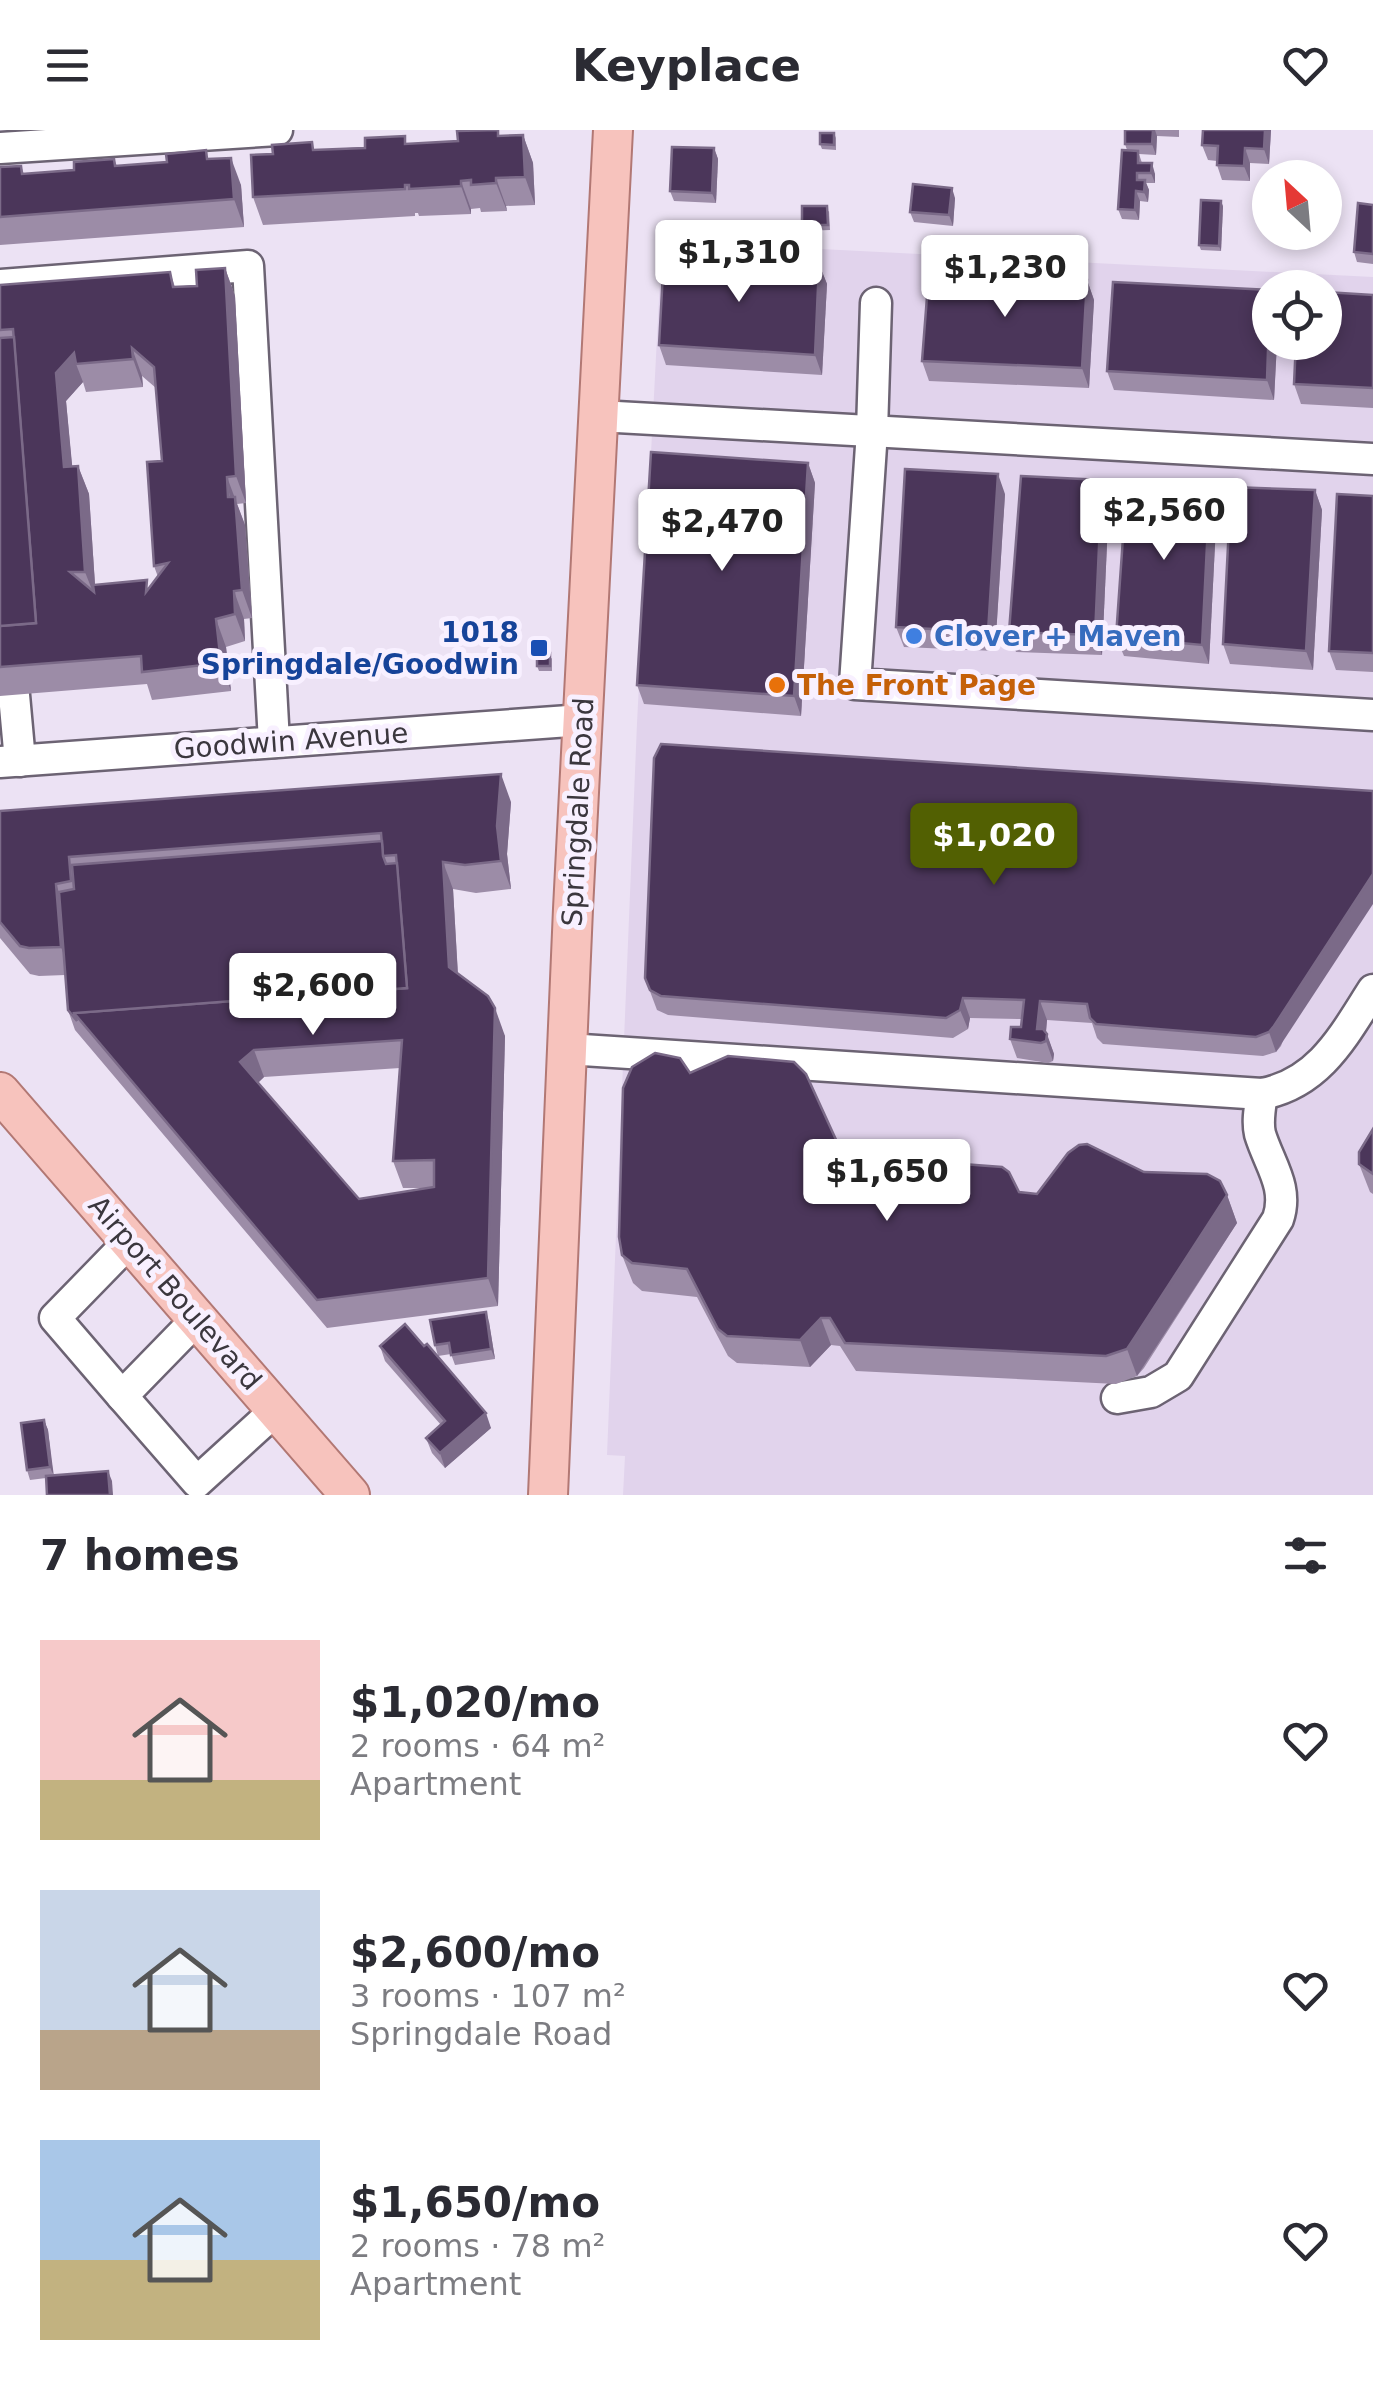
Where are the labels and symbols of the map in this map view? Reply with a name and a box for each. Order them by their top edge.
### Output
north arrow [1252,160,1342,250]
pin: $1,310 [658,220,820,305]
pin: $1,230 [924,235,1086,320]
pin: $2,560 [1083,478,1245,563]
pin: $2,470 [641,489,803,574]
place label: 1018 Springdale/Goodwin [201,616,519,681]
place label: Clover + Maven [934,620,1181,653]
marker: Clover + Maven [903,625,925,647]
marker: 1018 Springdale/Goodwin [528,637,550,659]
place label: The Front Page [797,669,1036,702]
marker: The Front Page [766,674,788,696]
street label: Springdale Road [556,697,600,927]
street label: Goodwin Avenue [173,716,409,766]
pin: $1,020 [913,803,1075,888]
pin: $2,600 [232,953,394,1038]
pin: $1,650 [806,1139,968,1224]
street label: Airport Boulevard [82,1189,268,1397]

